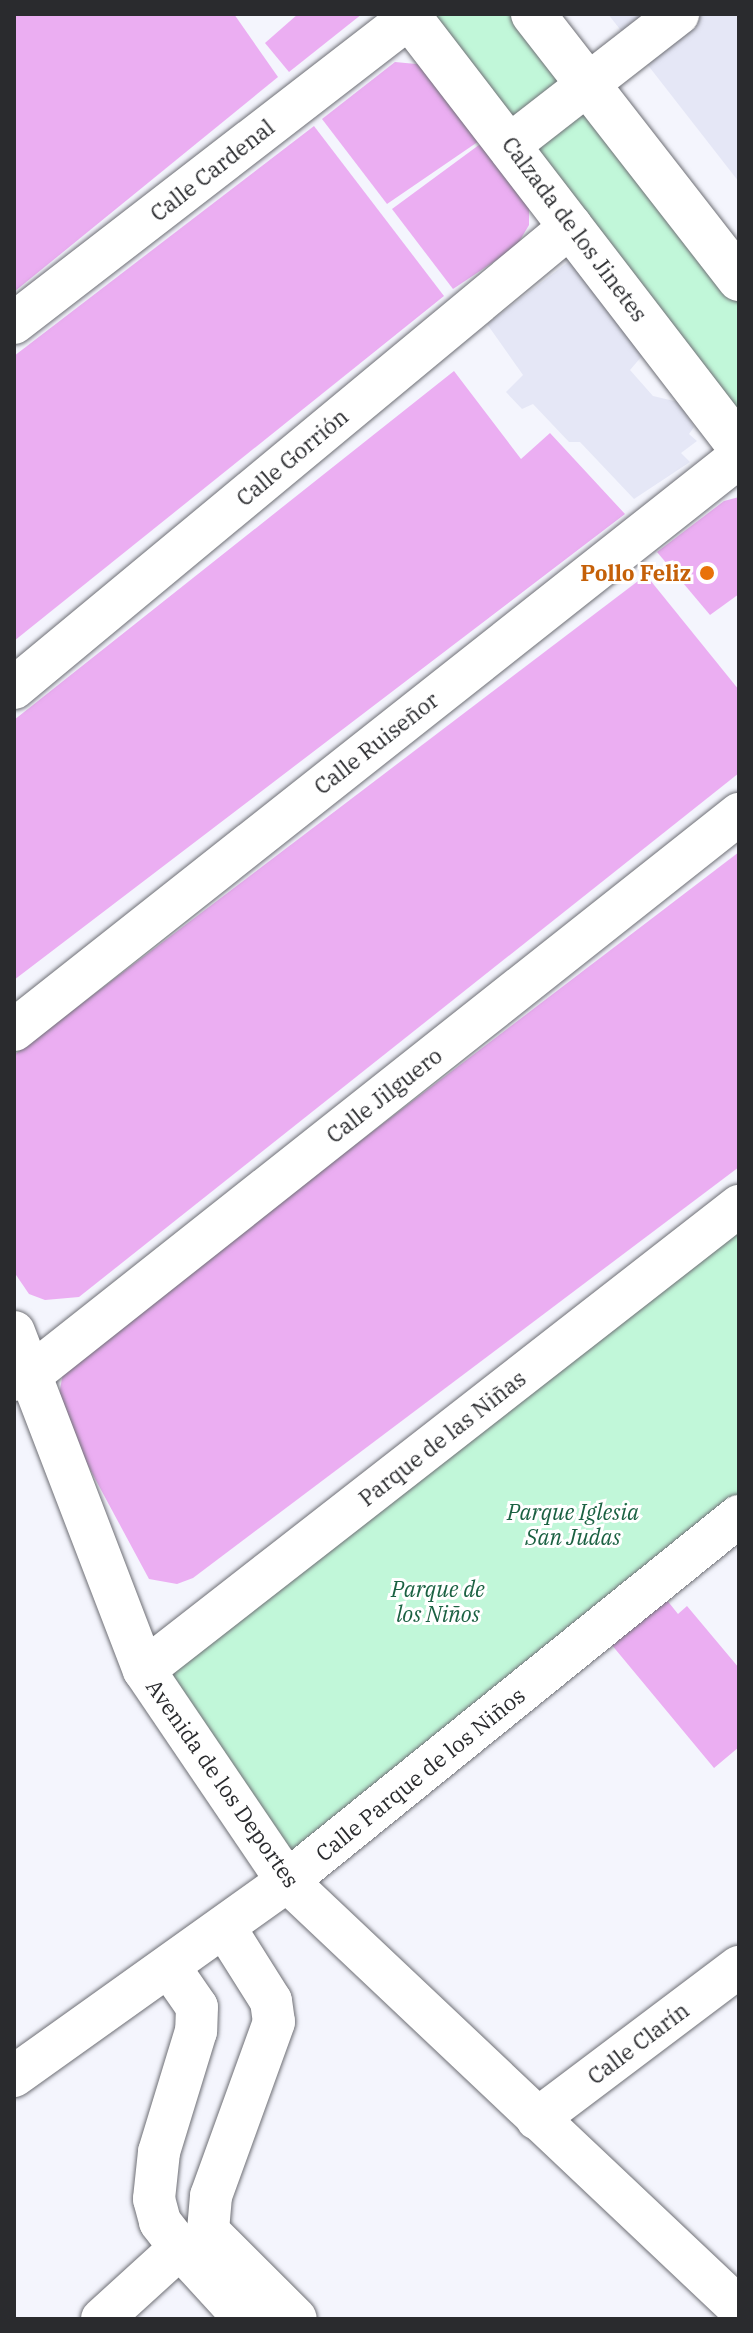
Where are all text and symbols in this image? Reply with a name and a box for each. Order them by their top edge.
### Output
street label: Calle Cardenal [145,113,279,227]
street label: Calzada de los Jinetes [497,131,653,327]
street label: Calle Gorrión [231,403,353,511]
place label: Pollo Feliz [580,560,691,586]
marker: Pollo Feliz [698,564,716,582]
street label: Calle Ruiseñor [309,686,443,800]
street label: Calle Jilguero [321,1042,447,1148]
street label: Parque de las Niñas [353,1365,531,1511]
park label: Parque Iglesia San Judas [507,1498,639,1550]
park label: Parque de los Niños [391,1575,485,1626]
street label: Avenida de los Deportes [141,1674,305,1892]
street label: Calle Parque de los Niños [310,1681,530,1867]
street label: Calle Clarín [582,1996,694,2090]

